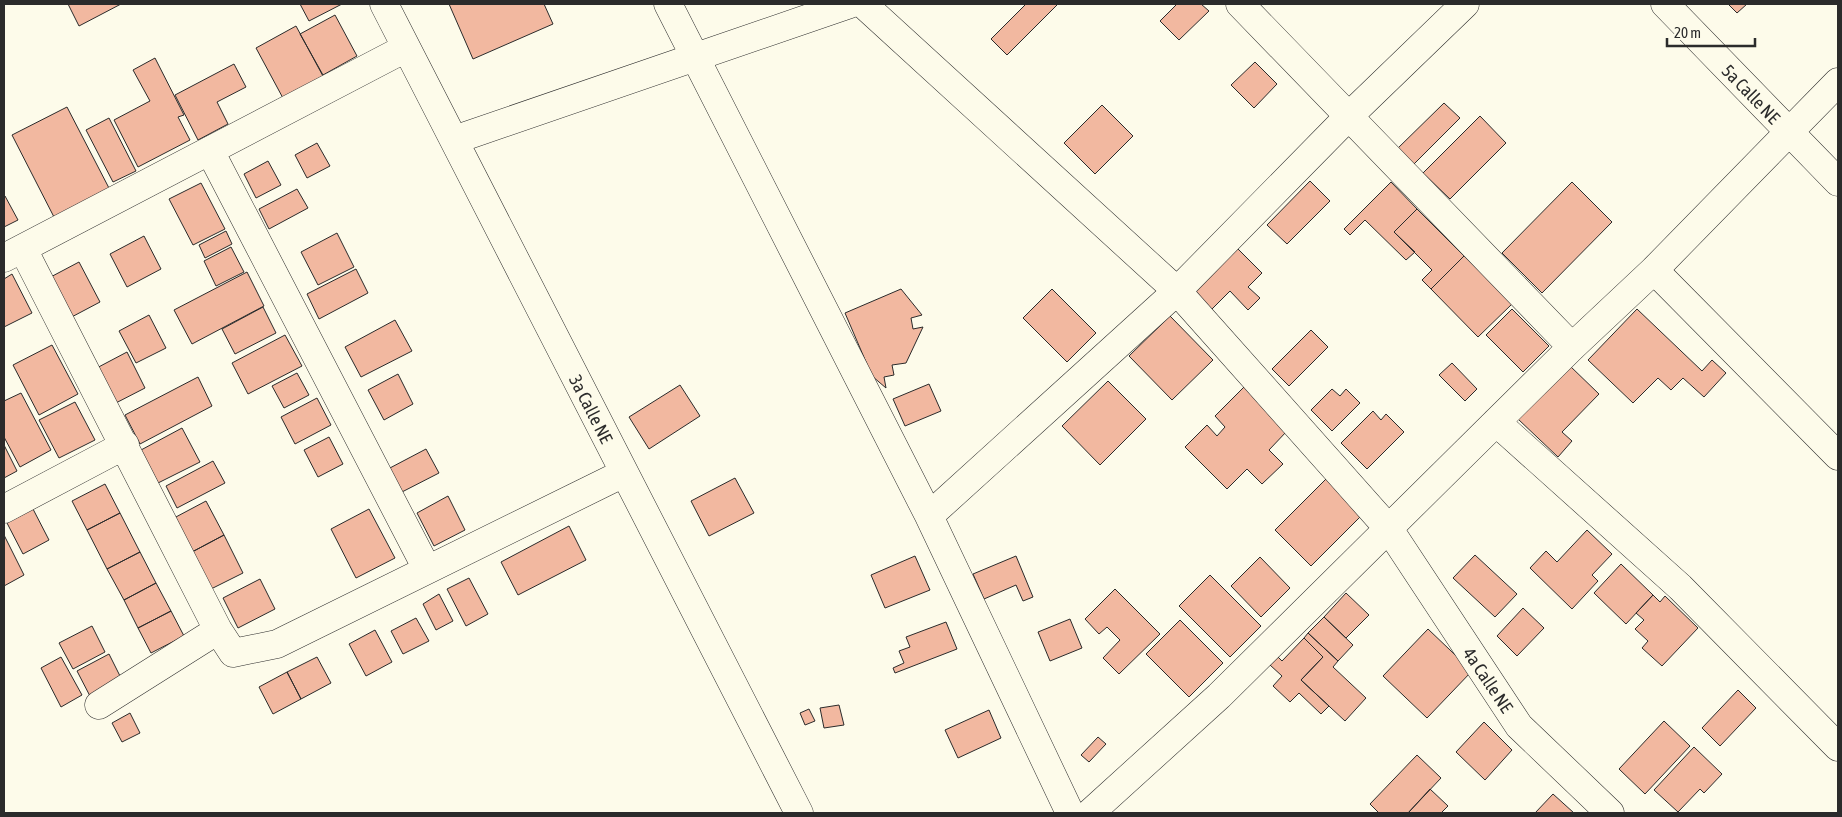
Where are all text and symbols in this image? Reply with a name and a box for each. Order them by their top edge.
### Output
scale bar [1667,15,1754,47]
text: 20 m [1674,24,1701,41]
street label: 5a Calle NE [1718,60,1785,128]
street label: 3a Calle NE [565,371,617,447]
street label: 4a Calle NE [1459,643,1518,717]

